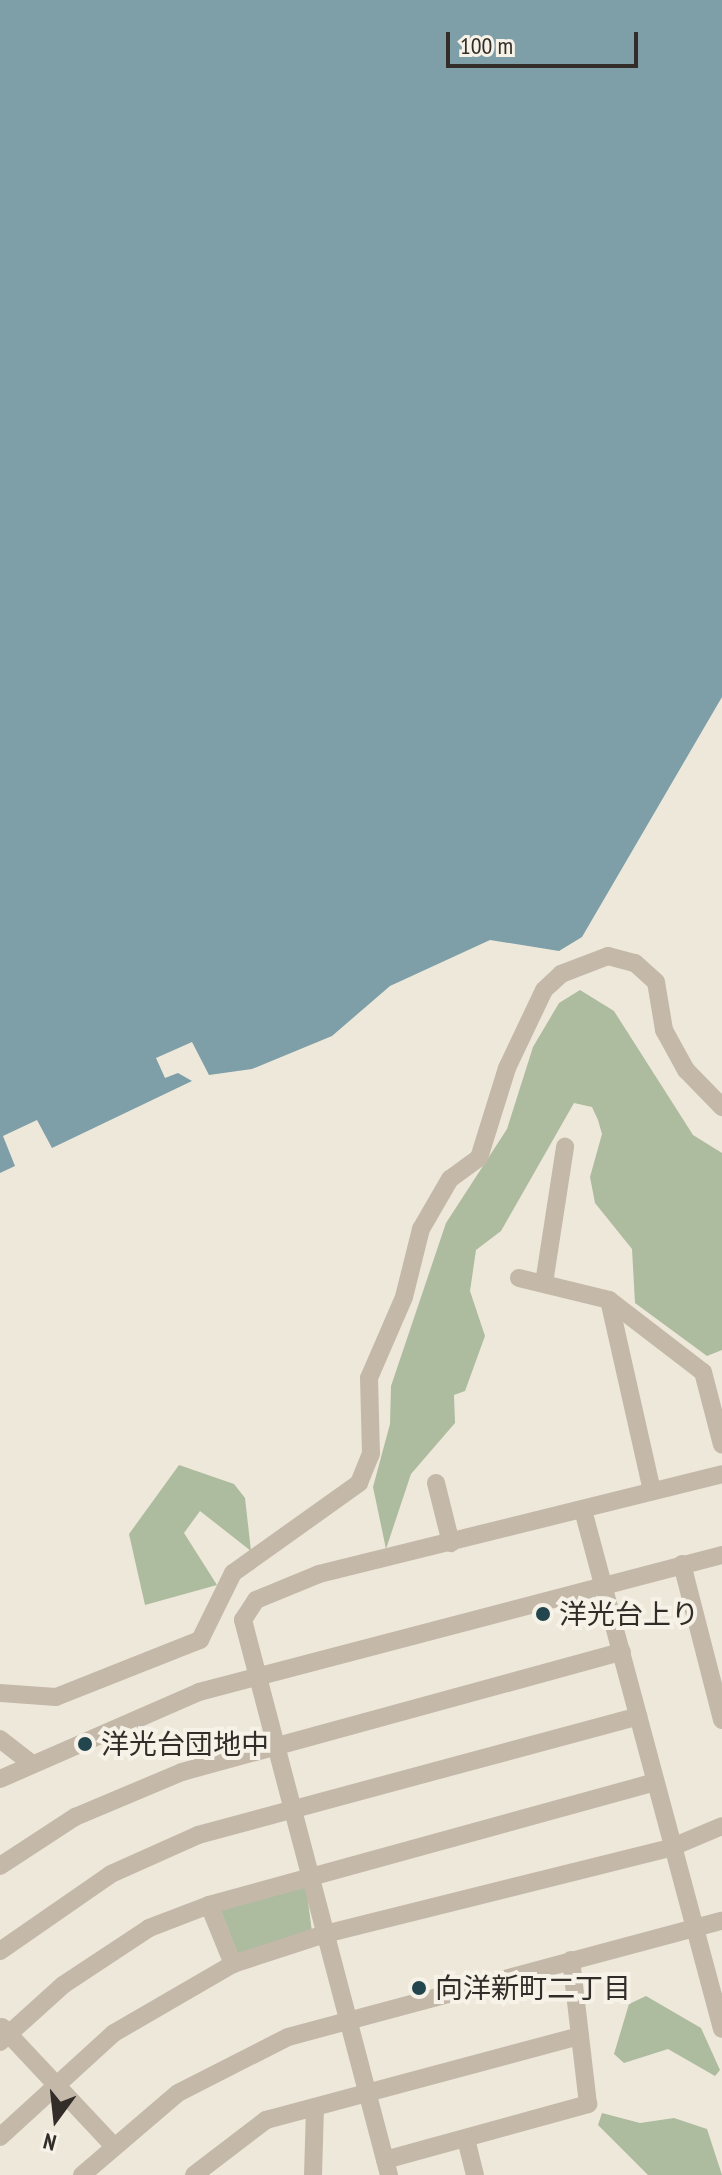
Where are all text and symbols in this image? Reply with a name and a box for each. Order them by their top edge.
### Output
scale bar [450,16,642,66]
text: 100 m [460,30,513,61]
place label: 洋光台上り [559,1597,699,1631]
marker: 洋光台上り [534,1605,552,1623]
place label: 洋光台団地中 [101,1727,269,1761]
marker: 洋光台団地中 [76,1735,94,1753]
place label: 向洋新町二丁目 [435,1971,631,2005]
marker: 向洋新町二丁目 [410,1979,428,1997]
north arrow [16,2079,96,2159]
text: N [40,2127,59,2157]

